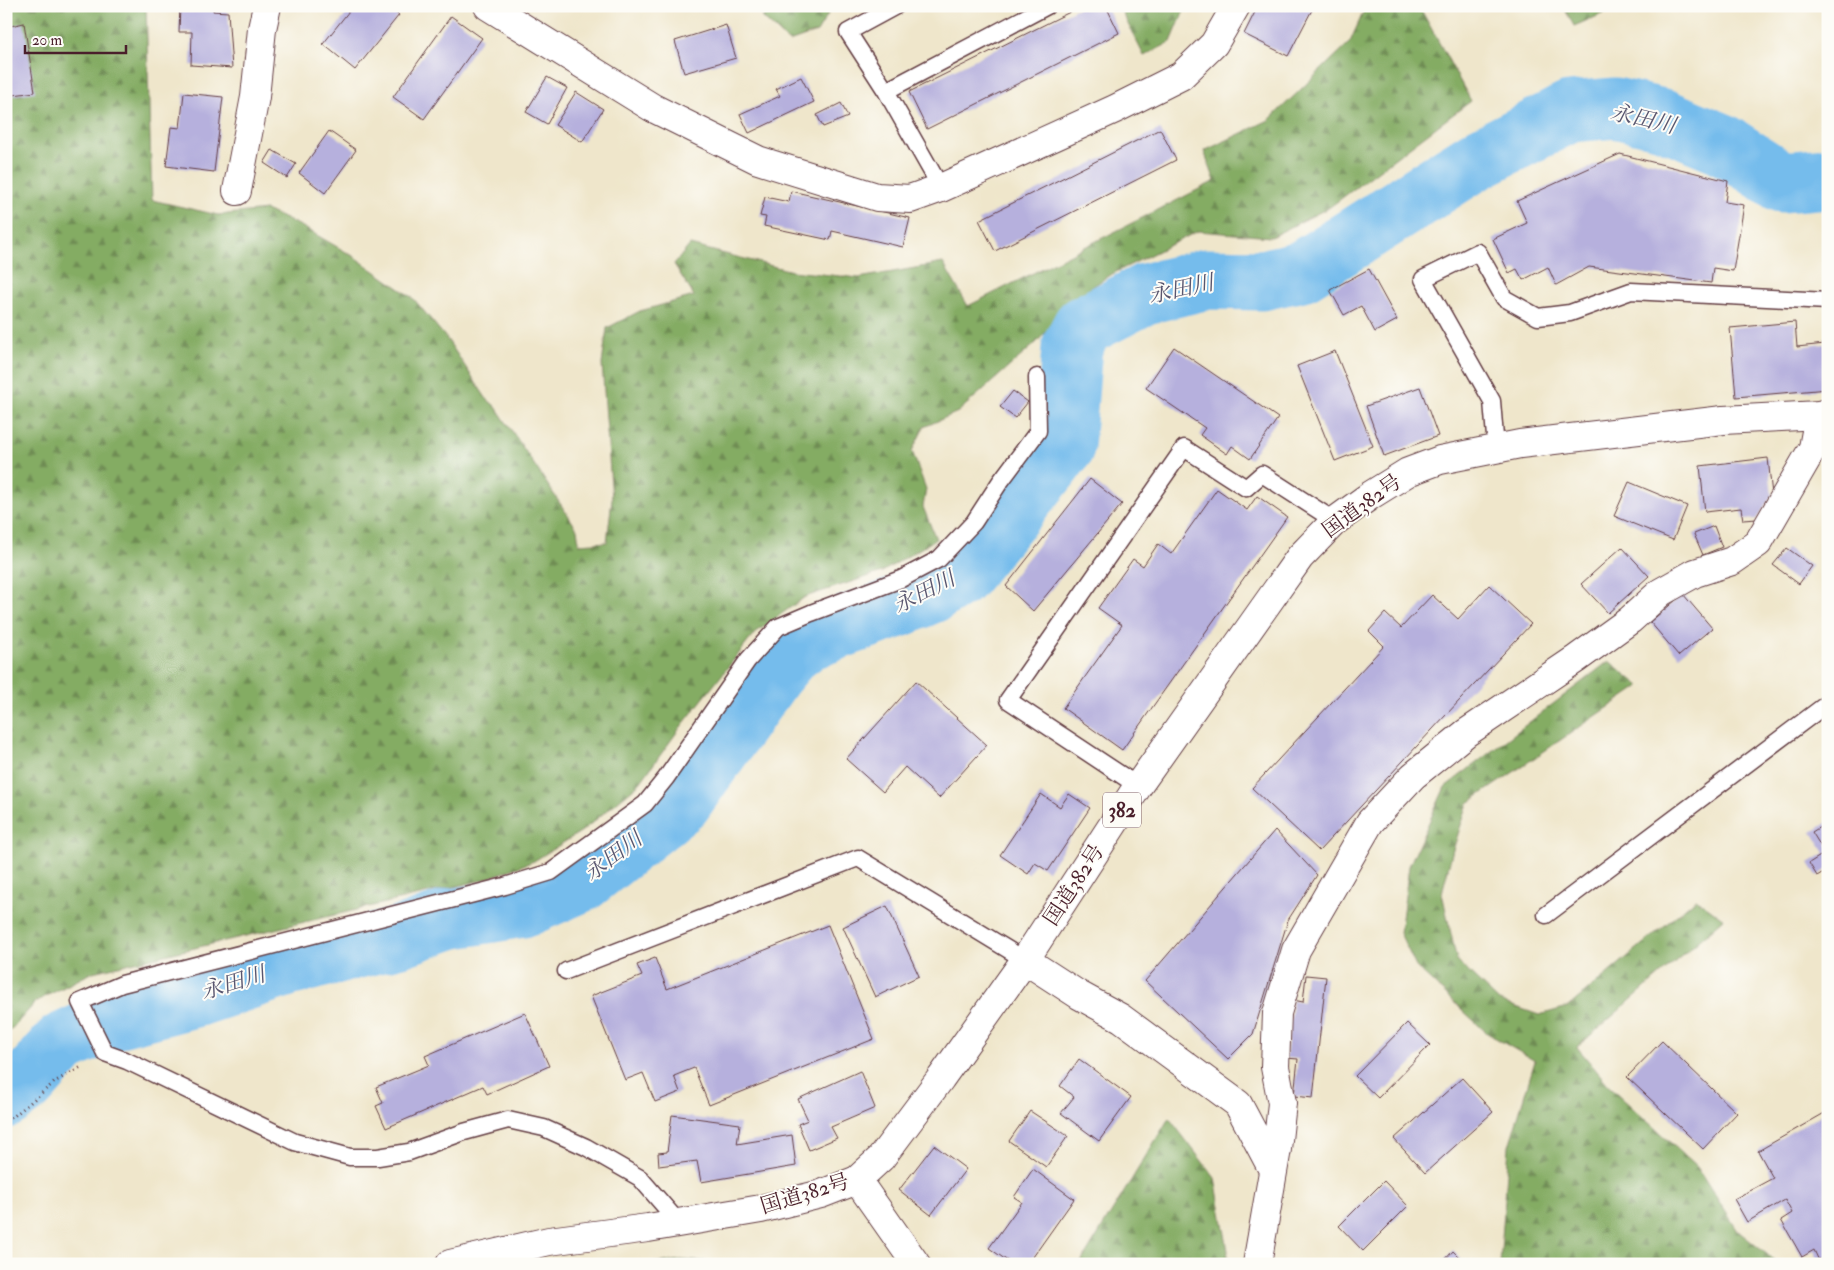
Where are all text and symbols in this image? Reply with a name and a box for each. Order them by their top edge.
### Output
scale bar [25,22,126,54]
text: 20 m [32,31,62,50]
water label: 永田川 [1608,98,1680,141]
water label: 永田川 [1146,268,1218,310]
street label: 国道382号 [1317,468,1407,544]
water label: 永田川 [888,564,962,619]
road number: 382 [1103,792,1141,828]
water label: 永田川 [578,824,649,887]
street label: 国道382号 [1038,839,1110,931]
water label: 永田川 [197,959,271,1006]
street label: 国道382号 [757,1168,853,1220]

